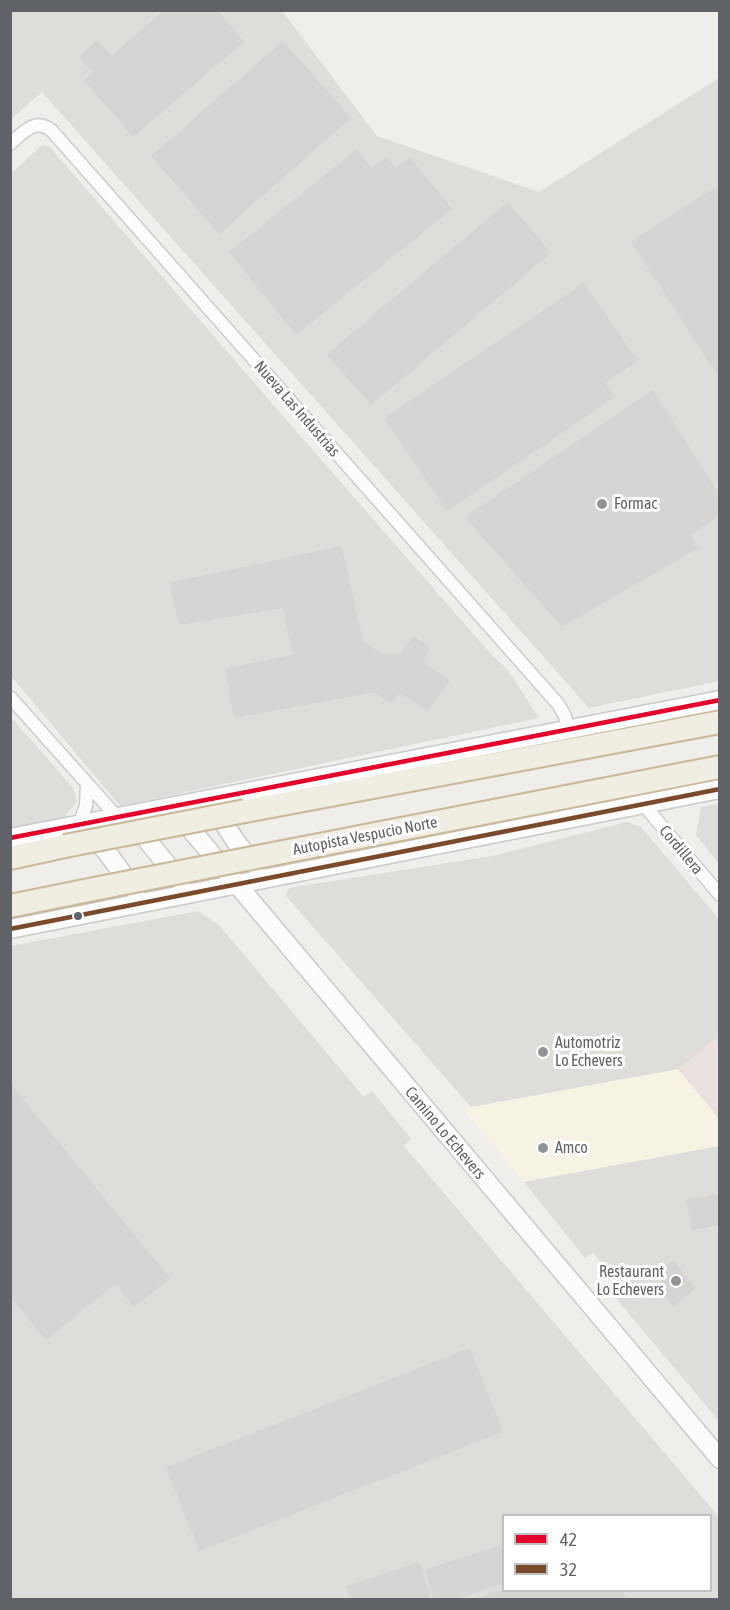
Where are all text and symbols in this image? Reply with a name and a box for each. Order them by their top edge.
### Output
street label: Nueva Las Industrias [250,357,344,461]
place label: Formac [614,494,657,514]
marker: Formac [595,497,609,511]
street label: Autopista Vespucio Norte [291,813,439,859]
street label: Cordillera [655,822,707,878]
unlabelled marker [72,910,84,922]
place label: Automotriz Lo Echevers [555,1033,623,1071]
marker: Automotriz Lo Echevers [536,1045,550,1059]
street label: Camino Lo Echevers [401,1083,489,1183]
place label: Amco [555,1138,588,1158]
marker: Amco [536,1141,550,1155]
place label: Restaurant Lo Echevers [596,1262,664,1300]
marker: Restaurant Lo Echevers [669,1274,683,1288]
legend [502,1514,712,1592]
text: 42 [560,1529,577,1550]
text: 32 [560,1559,577,1580]

